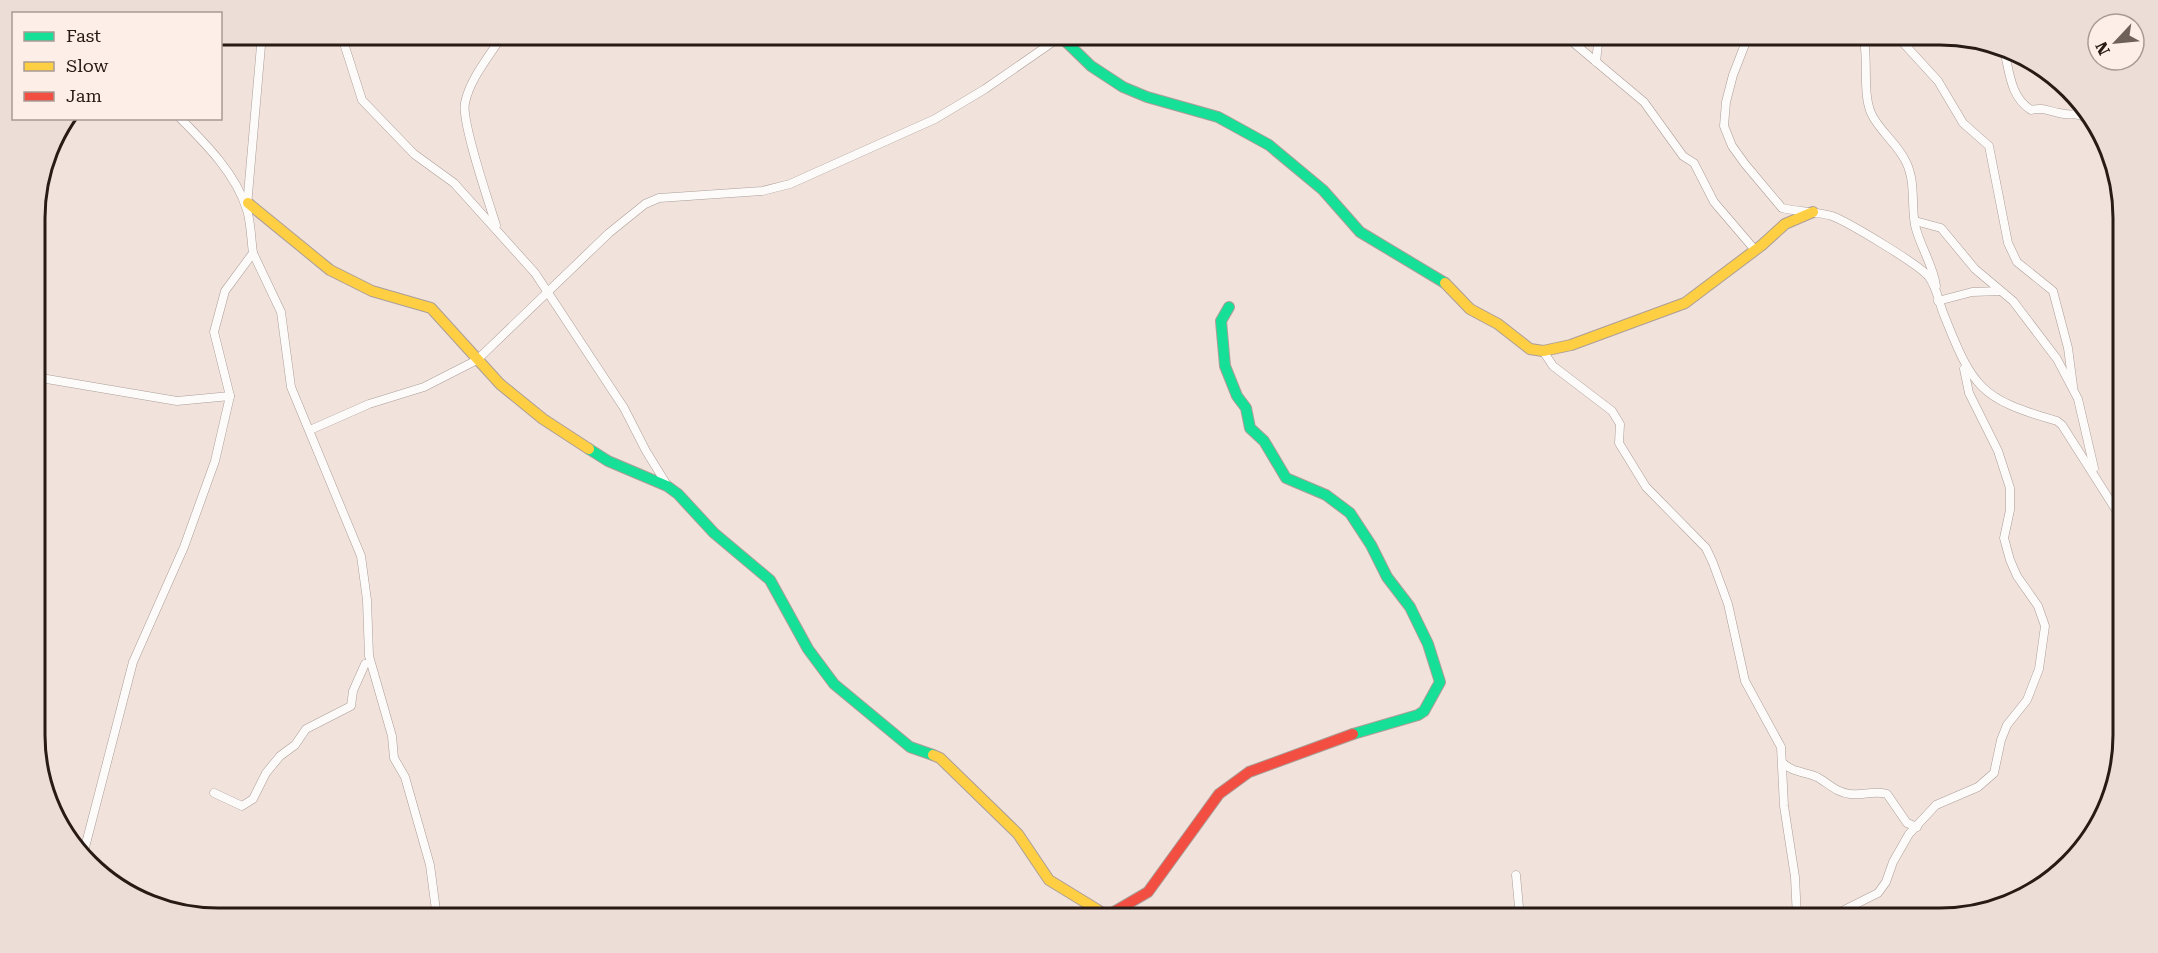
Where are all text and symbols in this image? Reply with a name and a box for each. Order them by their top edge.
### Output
legend [12,12,222,120]
north arrow [2086,12,2146,72]
text: Fast [66,25,101,46]
text: N [2092,39,2114,58]
text: Slow [66,55,108,76]
text: Jam [66,85,102,106]

